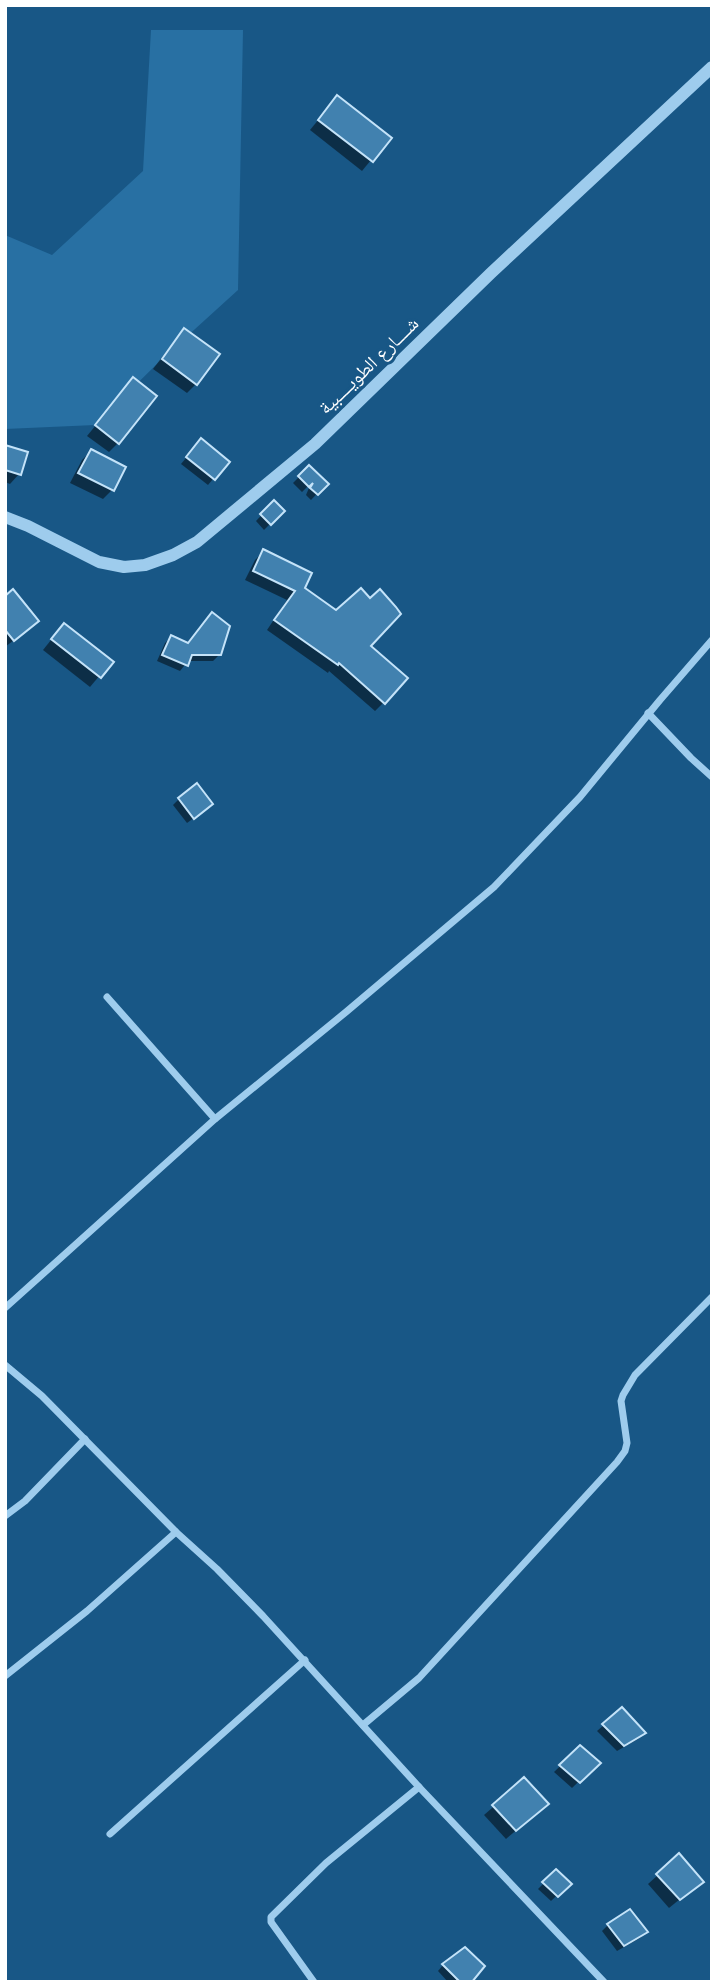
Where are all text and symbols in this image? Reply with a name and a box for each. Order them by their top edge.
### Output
street label: شــــارع الطويــــبية [313,311,423,419]

